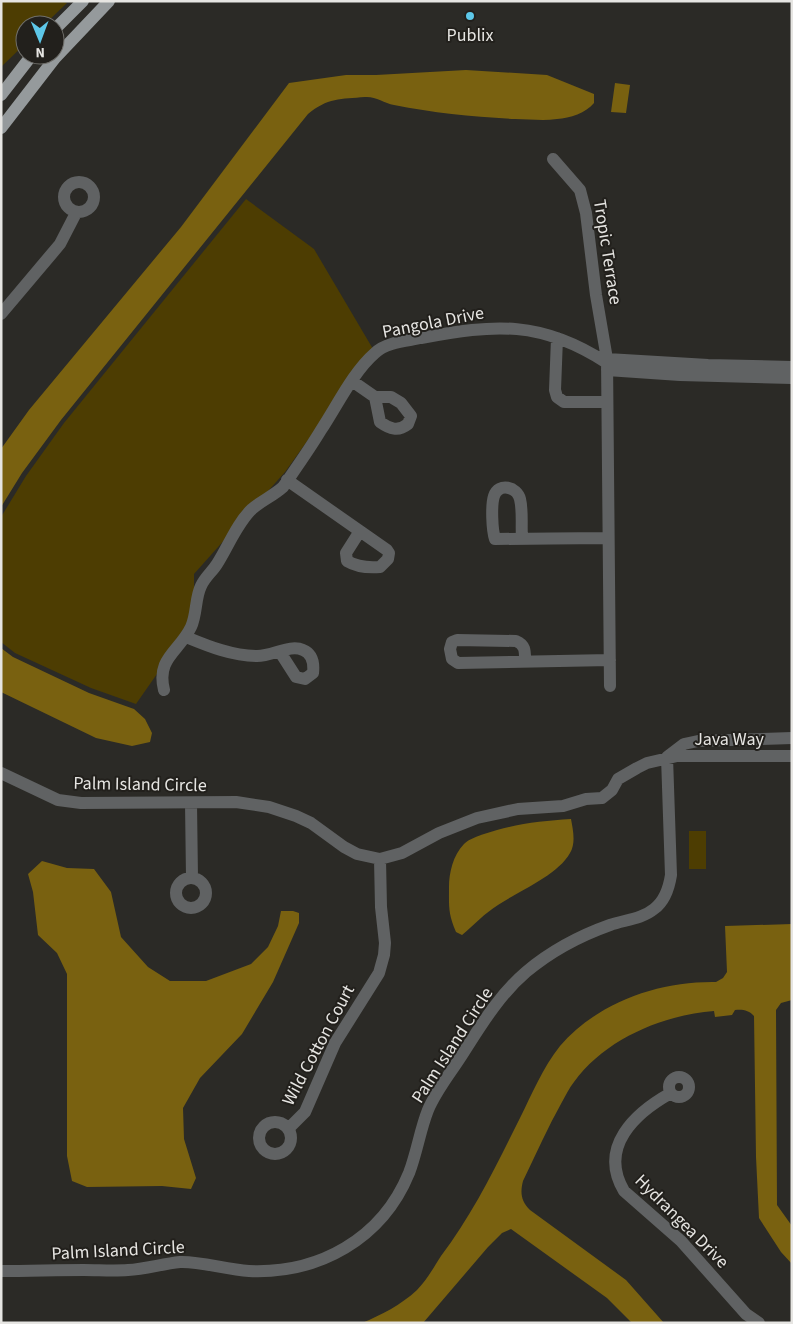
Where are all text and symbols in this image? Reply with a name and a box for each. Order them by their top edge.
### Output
marker: Publix [464,10,476,22]
north arrow [15,15,65,65]
place label: Publix [447,23,493,48]
text: N [35,42,45,62]
street label: Tropic Terrace [587,198,628,307]
street label: Pangola Drive [380,300,486,345]
street label: Java Way [694,727,764,752]
street label: Palm Island Circle [73,771,207,798]
street label: Wild Cotton Court [276,980,361,1110]
street label: Palm Island Circle [406,982,499,1108]
street label: Hydrangea Drive [629,1169,734,1274]
street label: Palm Island Circle [51,1235,185,1266]

